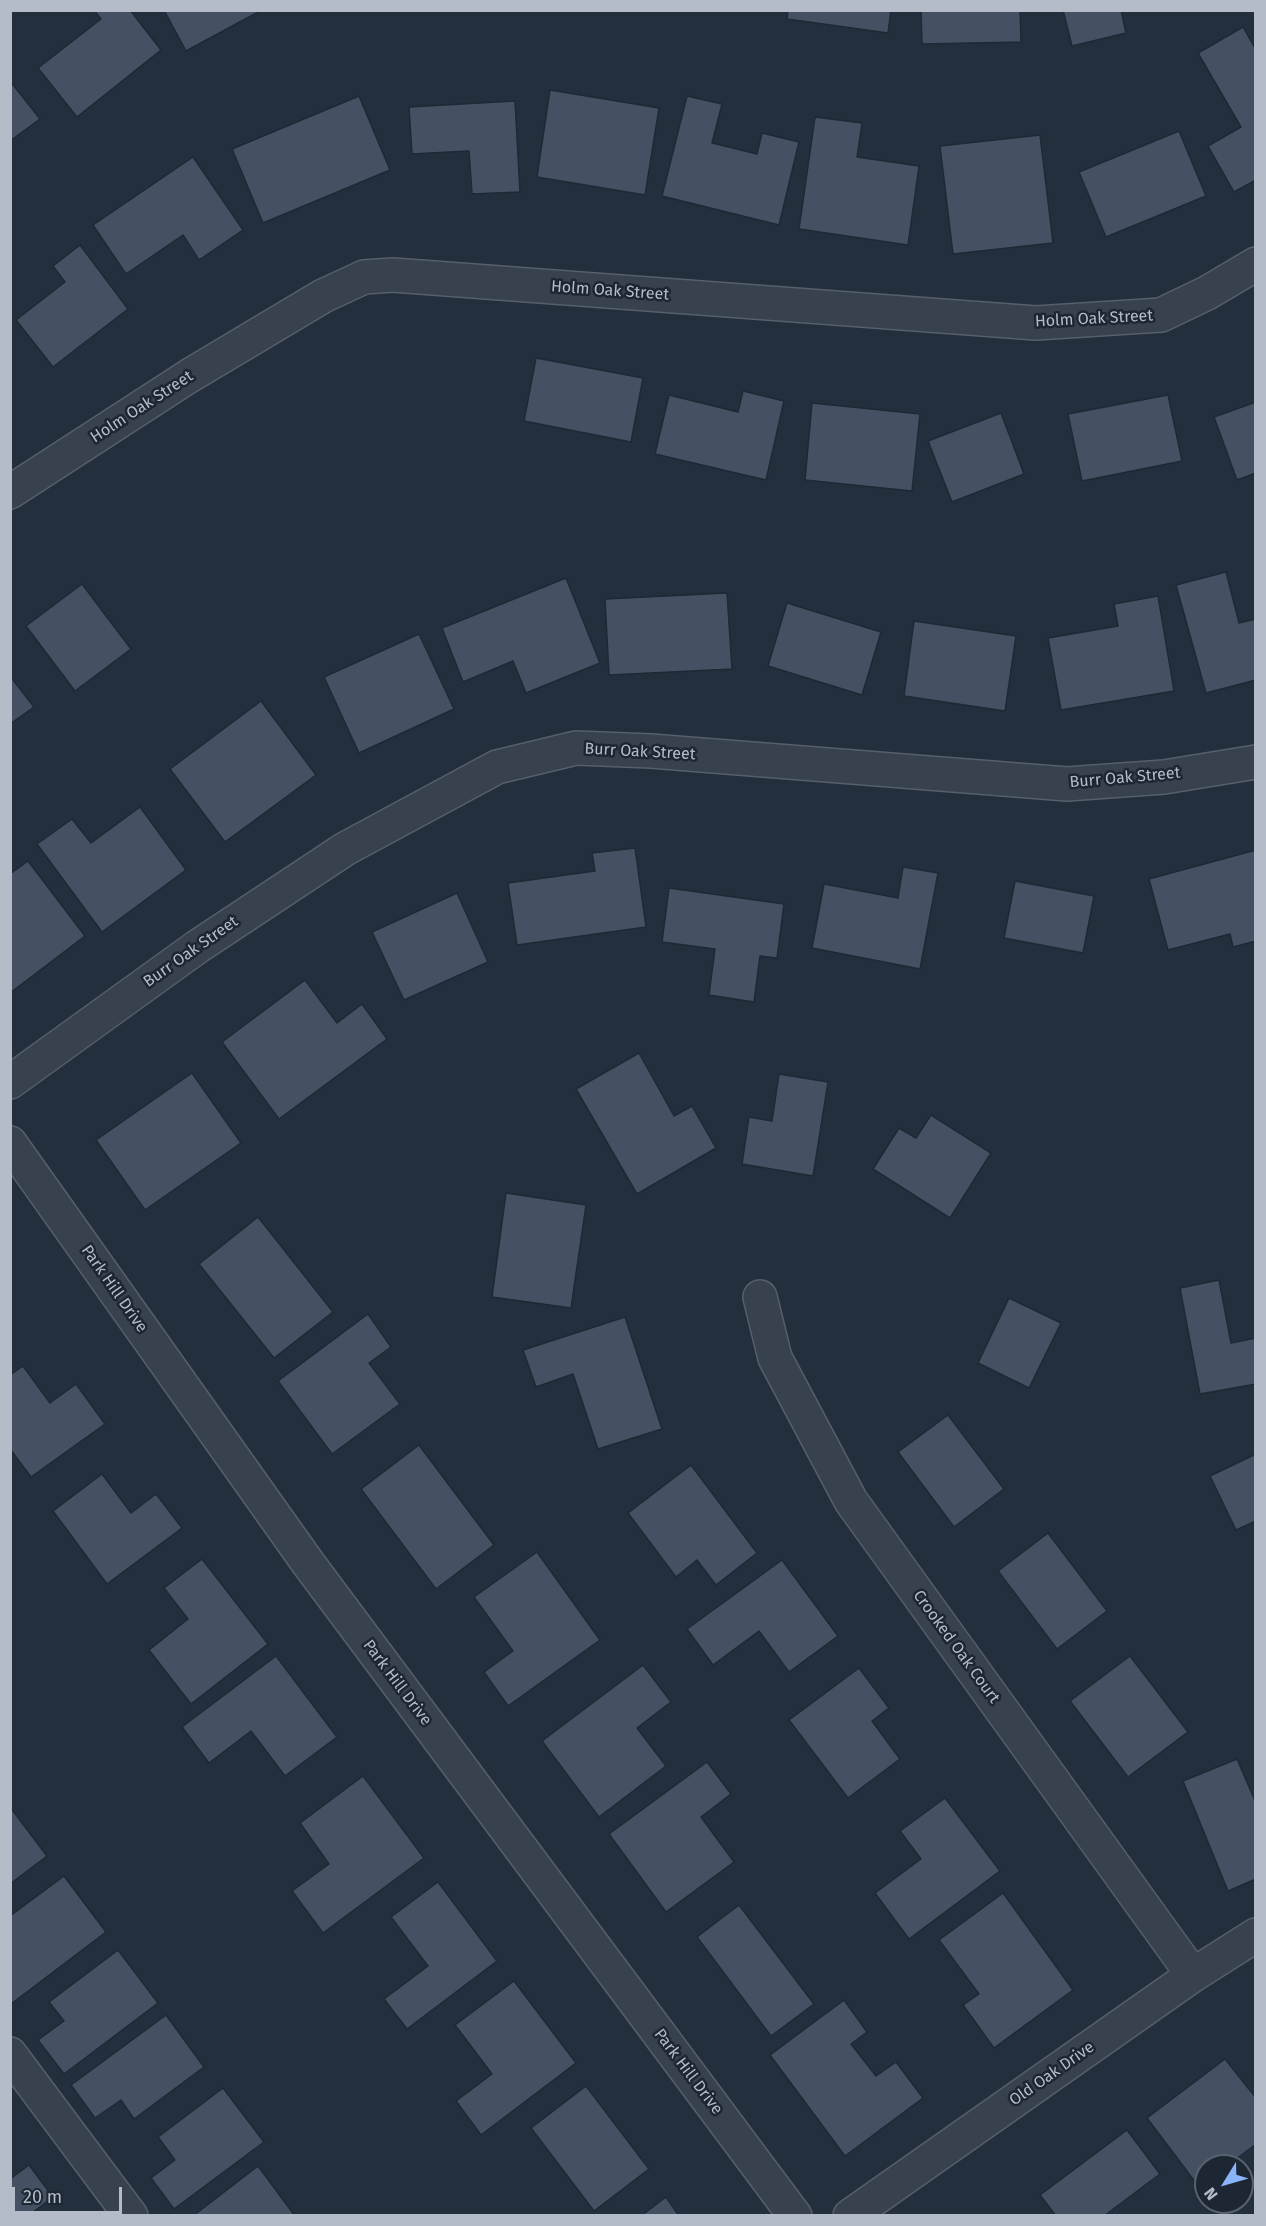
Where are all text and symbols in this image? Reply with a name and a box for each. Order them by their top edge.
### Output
street label: Holm Oak Street [550,277,670,305]
street label: Holm Oak Street [1034,306,1154,332]
street label: Holm Oak Street [87,367,197,447]
street label: Burr Oak Street [584,740,696,764]
street label: Burr Oak Street [1069,764,1181,792]
street label: Burr Oak Street [140,912,242,992]
street label: Park Hill Drive [77,1242,151,1336]
street label: Crooked Oak Court [909,1587,1003,1707]
street label: Park Hill Drive [359,1636,435,1730]
street label: Park Hill Drive [650,2025,726,2119]
street label: Old Oak Drive [1006,2038,1098,2110]
north arrow [1194,2154,1254,2214]
scale bar [15,2175,124,2213]
text: N [1200,2184,1222,2204]
text: 20 m [23,2186,62,2208]

